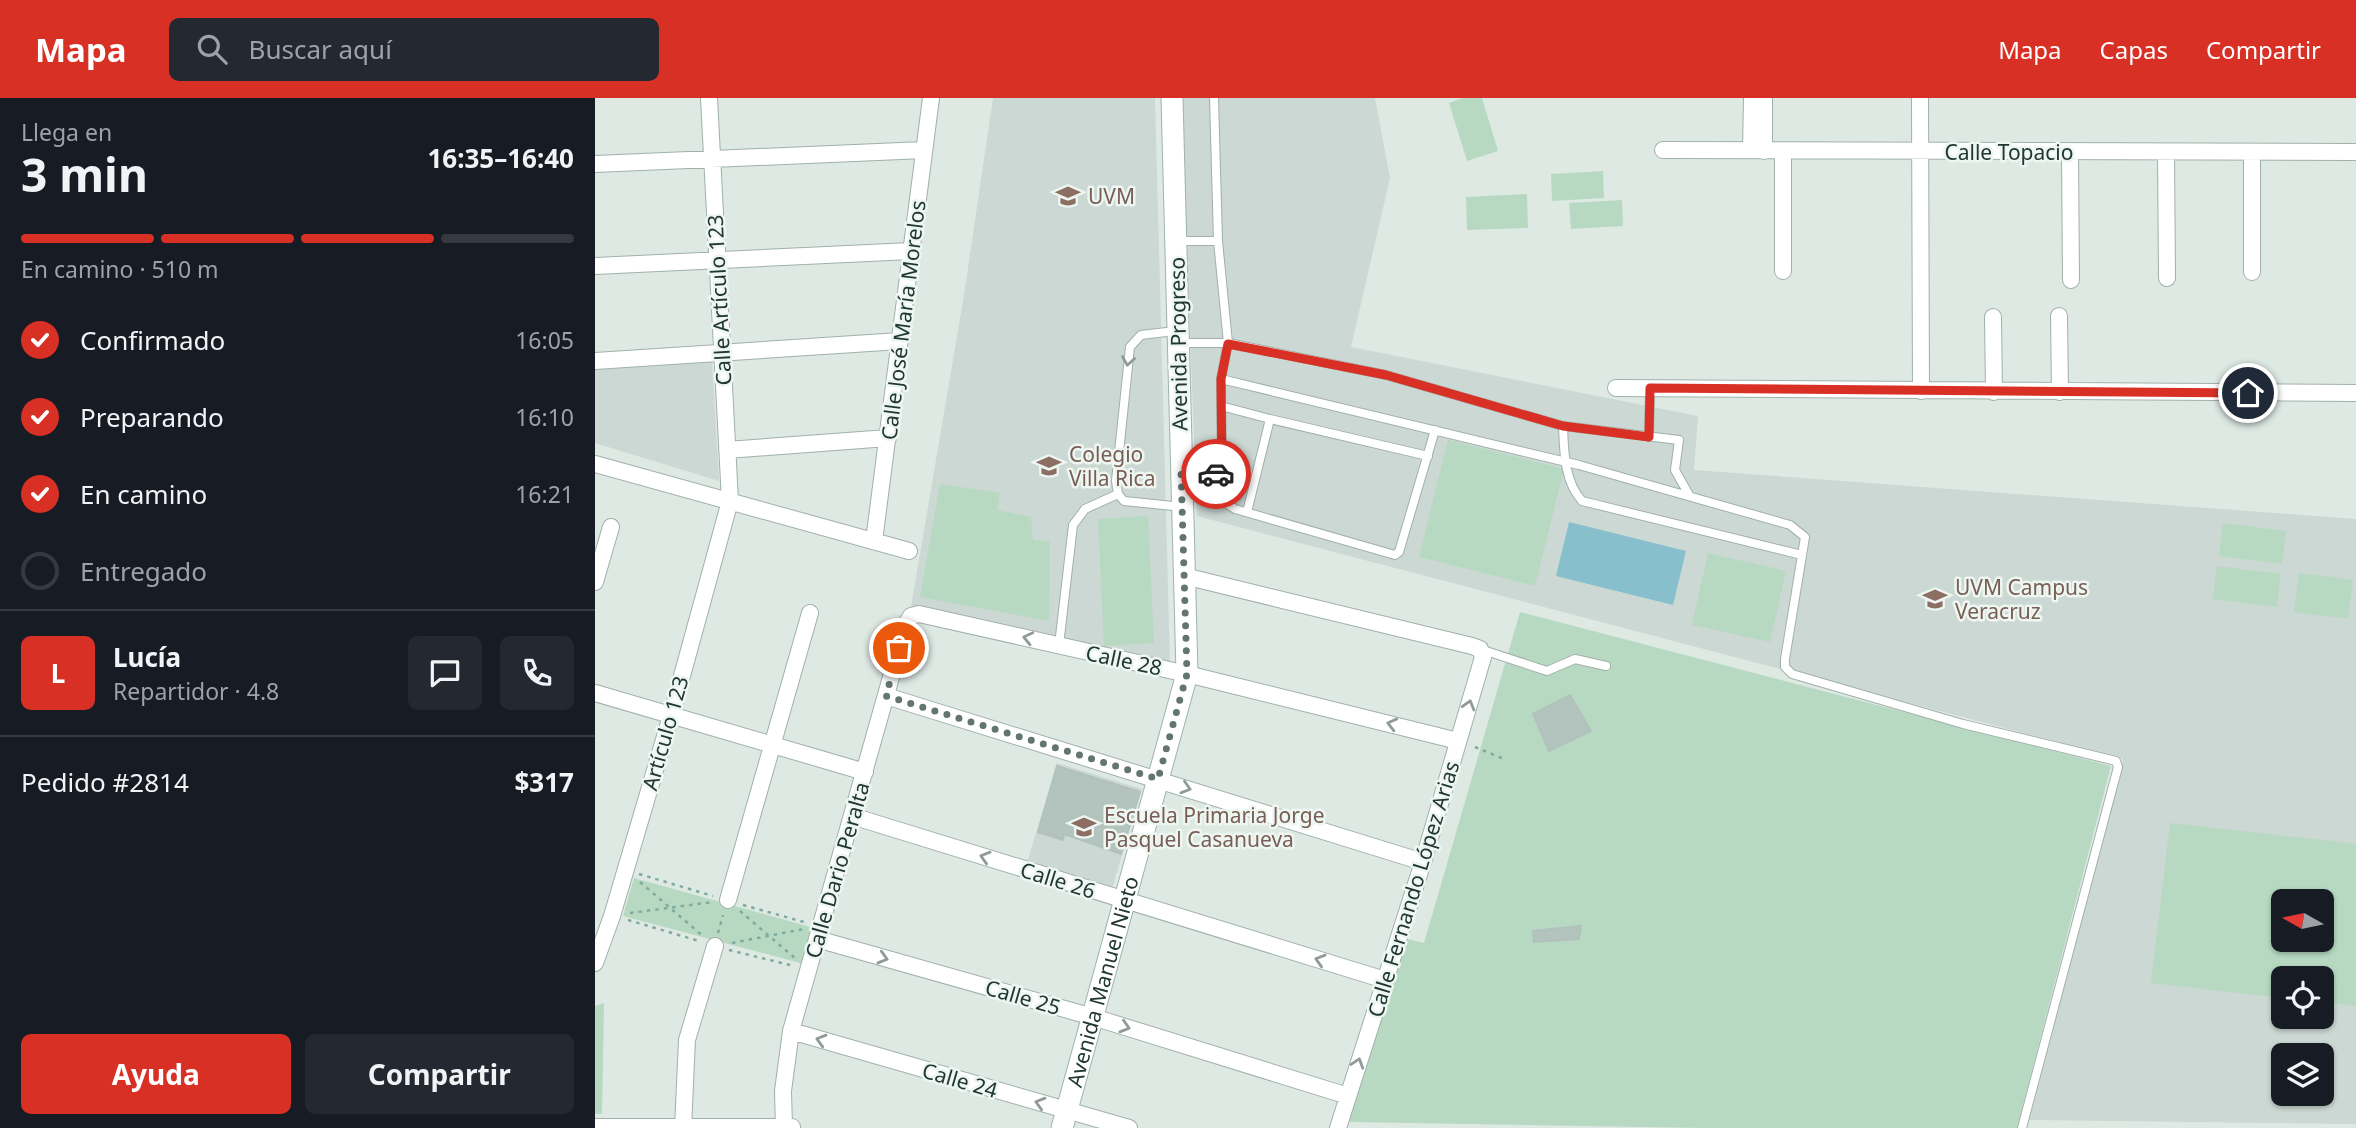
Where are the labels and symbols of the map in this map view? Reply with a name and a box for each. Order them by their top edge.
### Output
street label: Calle Topacio [1944,138,2074,166]
school or university icon: UVM [1054,182,1082,210]
place label: UVM [1088,182,1135,210]
street label: Calle José María Morelos [874,199,932,441]
street label: Calle Artículo 123 [701,214,737,386]
street label: Avenida Progreso [1162,257,1194,431]
one-way arrow [1120,355,1135,367]
pin [2218,363,2278,423]
courier [1181,439,1251,509]
place label: Colegio Villa Rica [1069,440,1155,492]
school or university icon: Colegio Villa Rica [1035,452,1063,480]
place label: UVM Campus Veracruz [1955,573,2088,625]
school or university icon: UVM Campus Veracruz [1921,585,1949,613]
pin [869,618,929,678]
one-way arrow [1022,632,1034,647]
street label: Calle 28 [1083,638,1165,682]
street label: Artículo 123 [635,673,695,793]
one-way arrow [1460,699,1475,711]
one-way arrow [1386,718,1398,732]
street label: Calle Fernando López Arias [1361,758,1465,1020]
street label: Calle Dario Peralta [798,779,876,961]
one-way arrow [1179,780,1191,795]
place label: Escuela Primaria Jorge Pasquel Casanueva [1104,801,1325,853]
school or university icon: Escuela Primaria Jorge Pasquel Casanueva [1070,813,1098,841]
one-way arrow [979,851,991,866]
street label: Calle 26 [1017,855,1099,905]
street label: Avenida Manuel Nieto [1060,873,1145,1090]
north arrow [2271,889,2335,952]
one-way arrow [877,949,889,964]
one-way arrow [1314,954,1326,969]
street label: Calle 25 [982,973,1064,1021]
one-way arrow [1119,1018,1131,1033]
one-way arrow [815,1033,827,1048]
street label: Calle 24 [919,1056,1001,1104]
one-way arrow [1350,1057,1365,1069]
one-way arrow [1034,1096,1046,1111]

